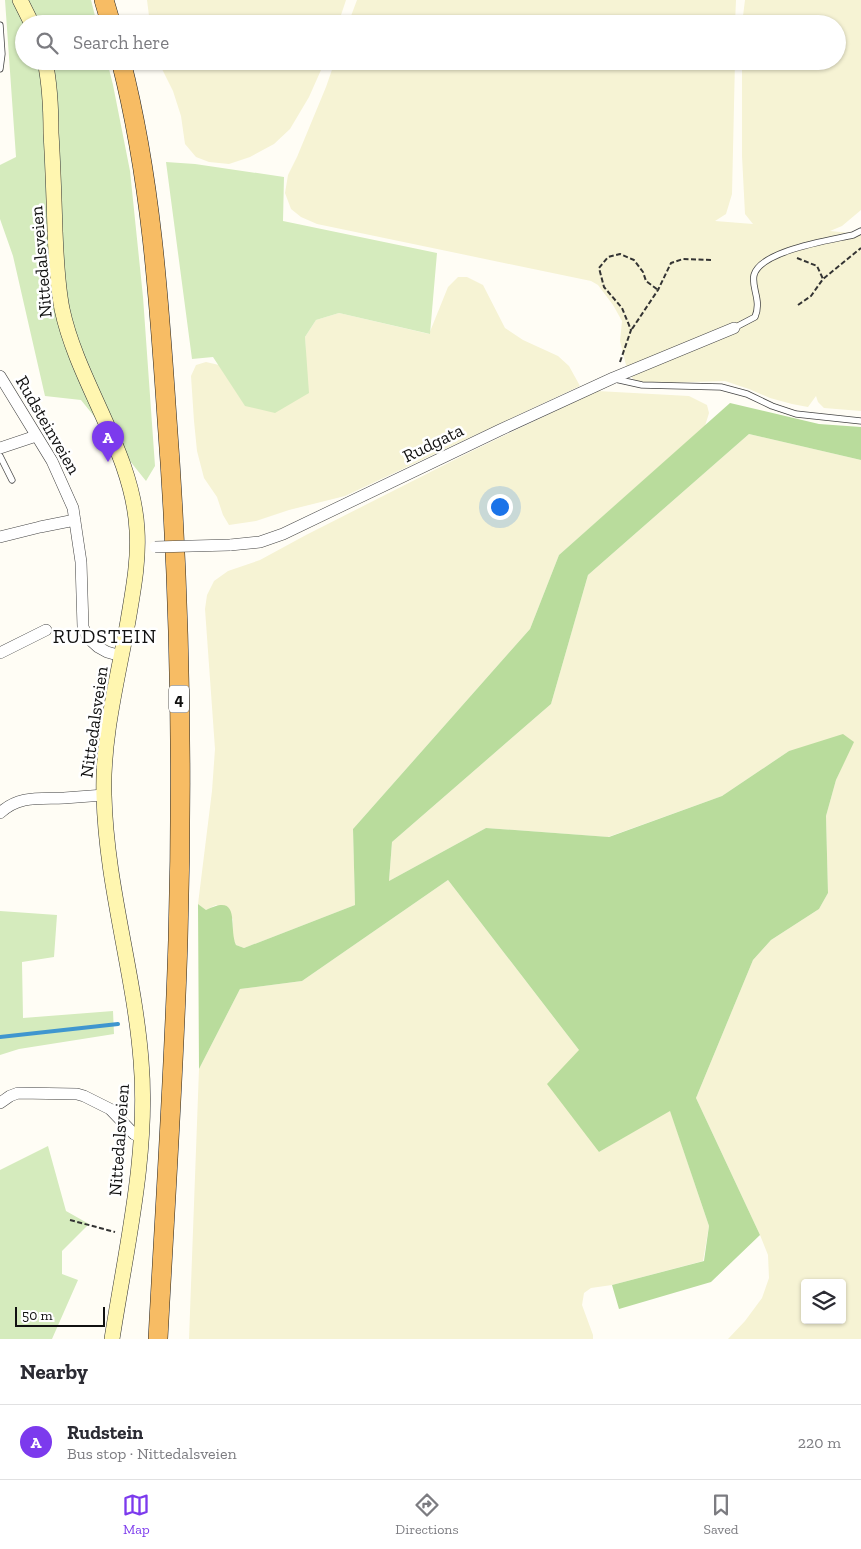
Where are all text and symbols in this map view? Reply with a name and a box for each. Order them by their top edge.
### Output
search box [15,15,846,70]
icon: search [33,29,61,57]
text: Search here [73,31,169,54]
street label: Nittedalsveien [25,204,57,319]
street label: Rudsteinveien [11,372,85,479]
street label: Rudgata [399,419,467,467]
pin: A [92,421,124,462]
your location [487,494,513,520]
district label: RUDSTEIN [53,624,157,648]
street label: Nittedalsveien [75,664,113,779]
road number: 4 [169,686,189,712]
street label: Nittedalsveien [104,1083,134,1197]
map controls [801,1279,846,1324]
button: layers [801,1279,846,1324]
scale bar [15,1304,105,1327]
text: 50 m [22,1307,53,1324]
text: Nearby [20,1359,88,1384]
text: Rudstein [67,1421,143,1444]
text: A [31,1433,42,1452]
text: 220 m [798,1433,841,1452]
text: Bus stop · Nittedalsveien [67,1444,237,1463]
tab: Map [122,1491,150,1538]
tab: Directions [395,1491,459,1538]
tab: Saved [703,1491,739,1538]

